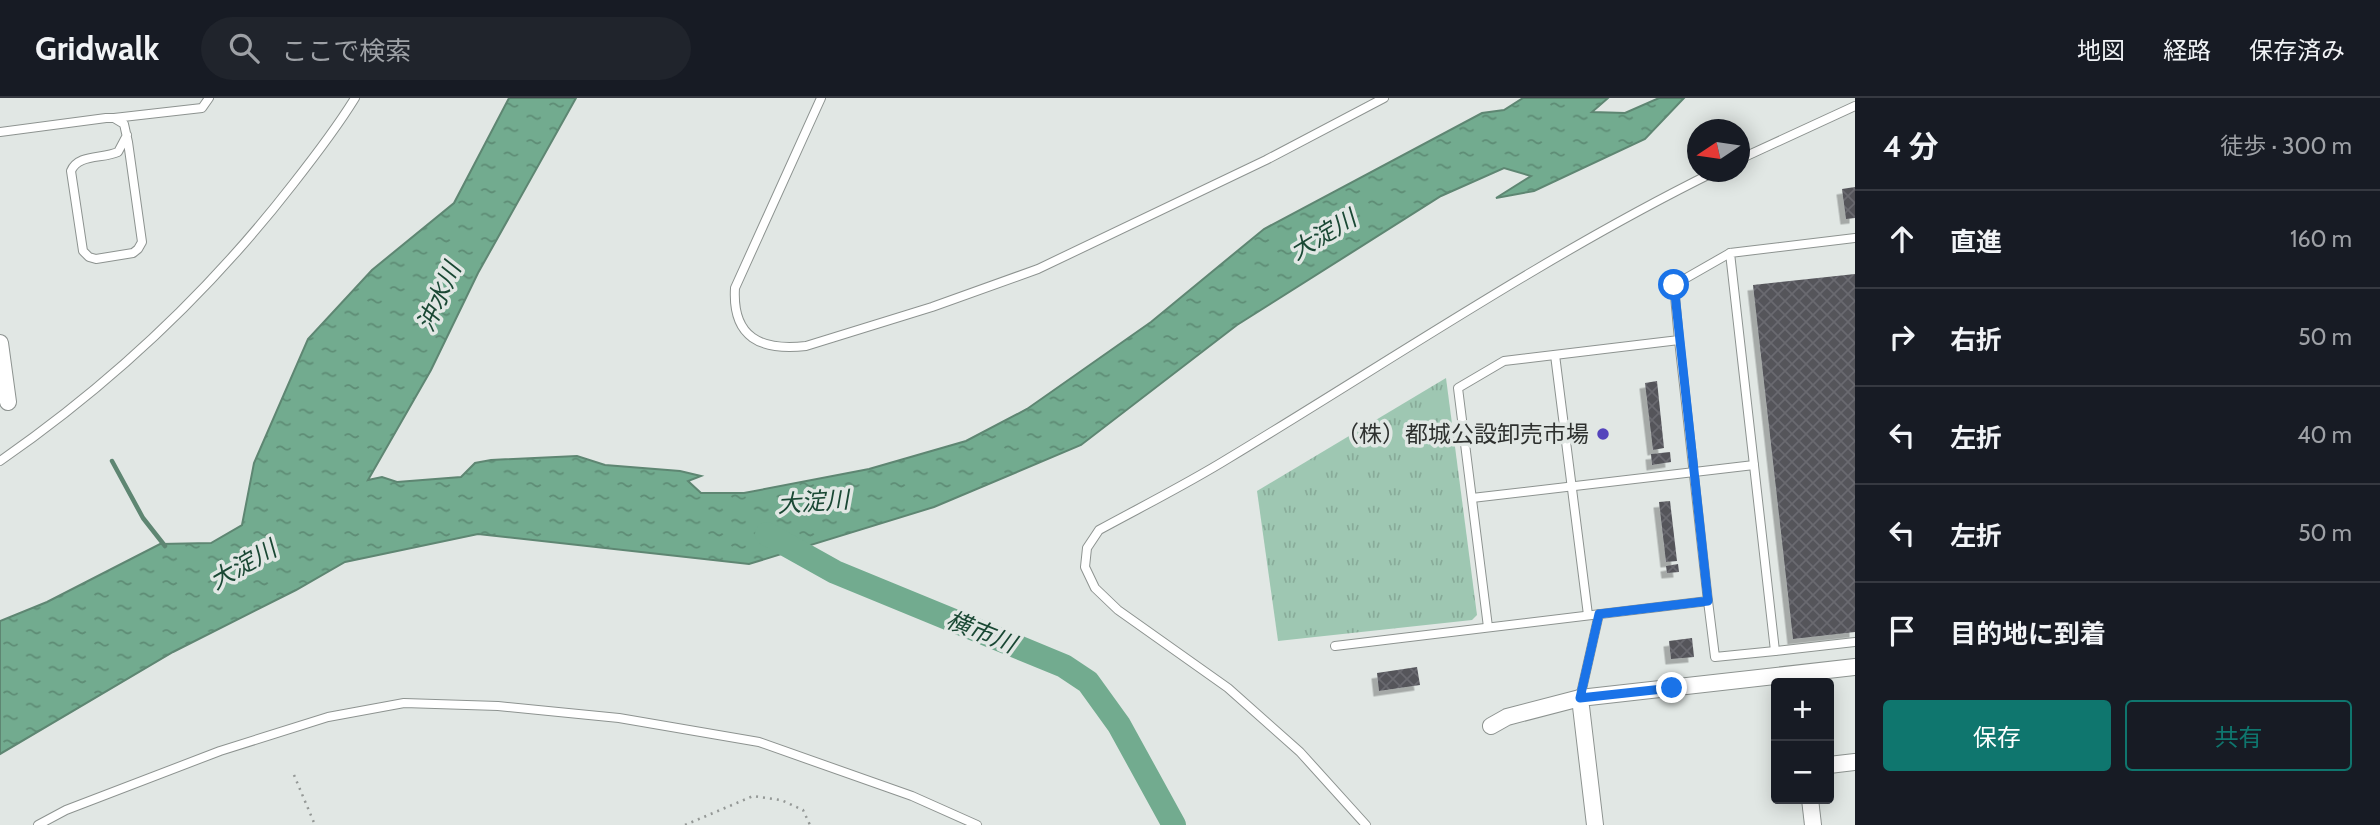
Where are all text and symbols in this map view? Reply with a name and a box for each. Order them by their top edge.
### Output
search box [201,17,691,80]
text: Gridwalk [35,28,159,68]
icon: search [225,29,263,67]
text: ここで検索 [281,35,411,67]
text: 地図 [2077,36,2125,65]
text: 経路 [2163,36,2211,65]
text: 保存済み [2249,36,2345,65]
north arrow [1687,119,1750,182]
text: 4 分 [1883,128,1938,165]
text: 徒歩 · 300 m [2220,132,2352,160]
water label: 大淀川 [1284,202,1364,266]
icon: ahead [1883,220,1921,258]
text: 160 m [2290,225,2352,253]
text: 直進 [1950,226,2002,258]
water label: 沖水川 [411,255,468,336]
route start [1658,269,1689,300]
icon: right [1883,318,1921,356]
text: 50 m [2298,323,2352,351]
text: 右折 [1950,324,2002,356]
icon: left [1883,416,1921,454]
place label: （株）都城公設卸売市場 [1336,420,1589,448]
text: 40 m [2297,421,2352,449]
text: 左折 [1950,422,2002,454]
marker: （株）都城公設卸売市場 [1595,426,1611,442]
water label: 大淀川 [776,484,853,518]
icon: left [1883,514,1921,552]
text: 50 m [2298,519,2352,547]
text: 左折 [1950,520,2002,552]
water label: 大淀川 [204,533,284,595]
water label: 横市川 [942,605,1023,660]
icon: arrive [1883,612,1921,650]
text: 目的地に到着 [1950,618,2106,650]
route end [1656,672,1687,703]
map controls [1771,678,1834,804]
button: + [1771,678,1834,741]
button: 保存 [1883,700,2111,771]
button: 共有 [2125,700,2352,771]
button: − [1771,741,1834,804]

